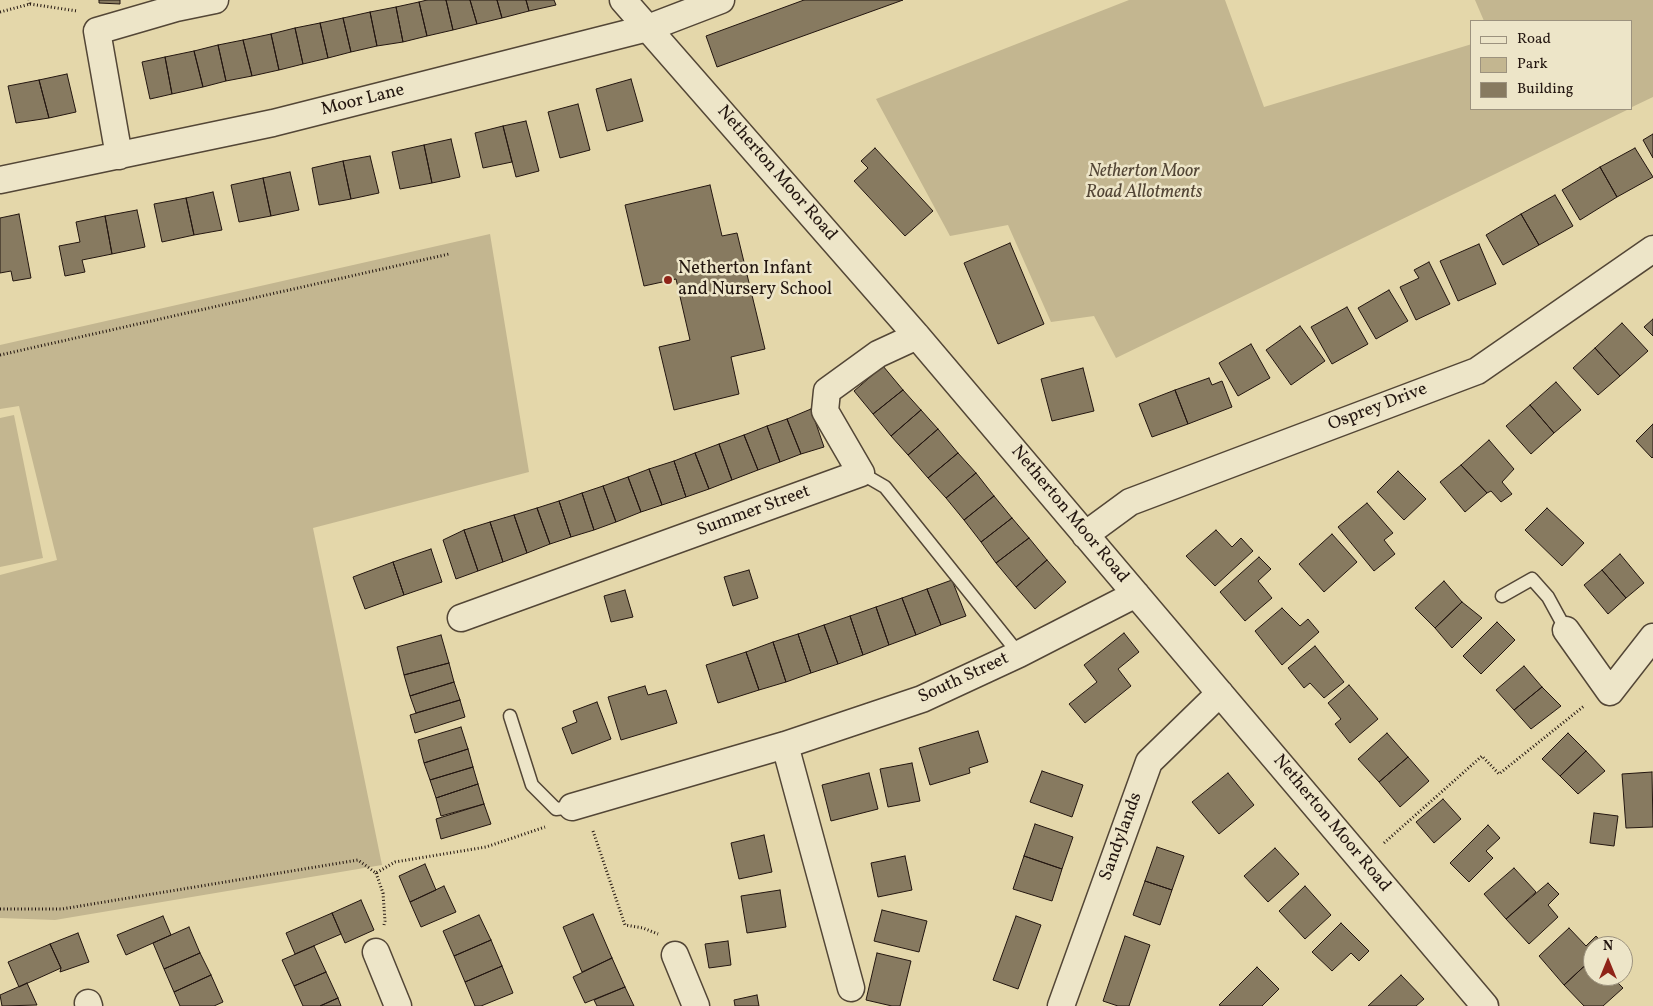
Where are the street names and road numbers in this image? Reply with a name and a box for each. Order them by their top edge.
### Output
street label: Moor Lane [319,80,407,122]
street label: Netherton Moor Road [711,102,841,246]
street label: Osprey Drive [1325,379,1431,437]
street label: Netherton Moor Road [1005,442,1133,588]
street label: Summer Street [694,482,814,542]
street label: South Street [915,649,1013,709]
street label: Netherton Moor Road [1267,751,1395,897]
street label: Sandylands [1096,790,1148,884]

